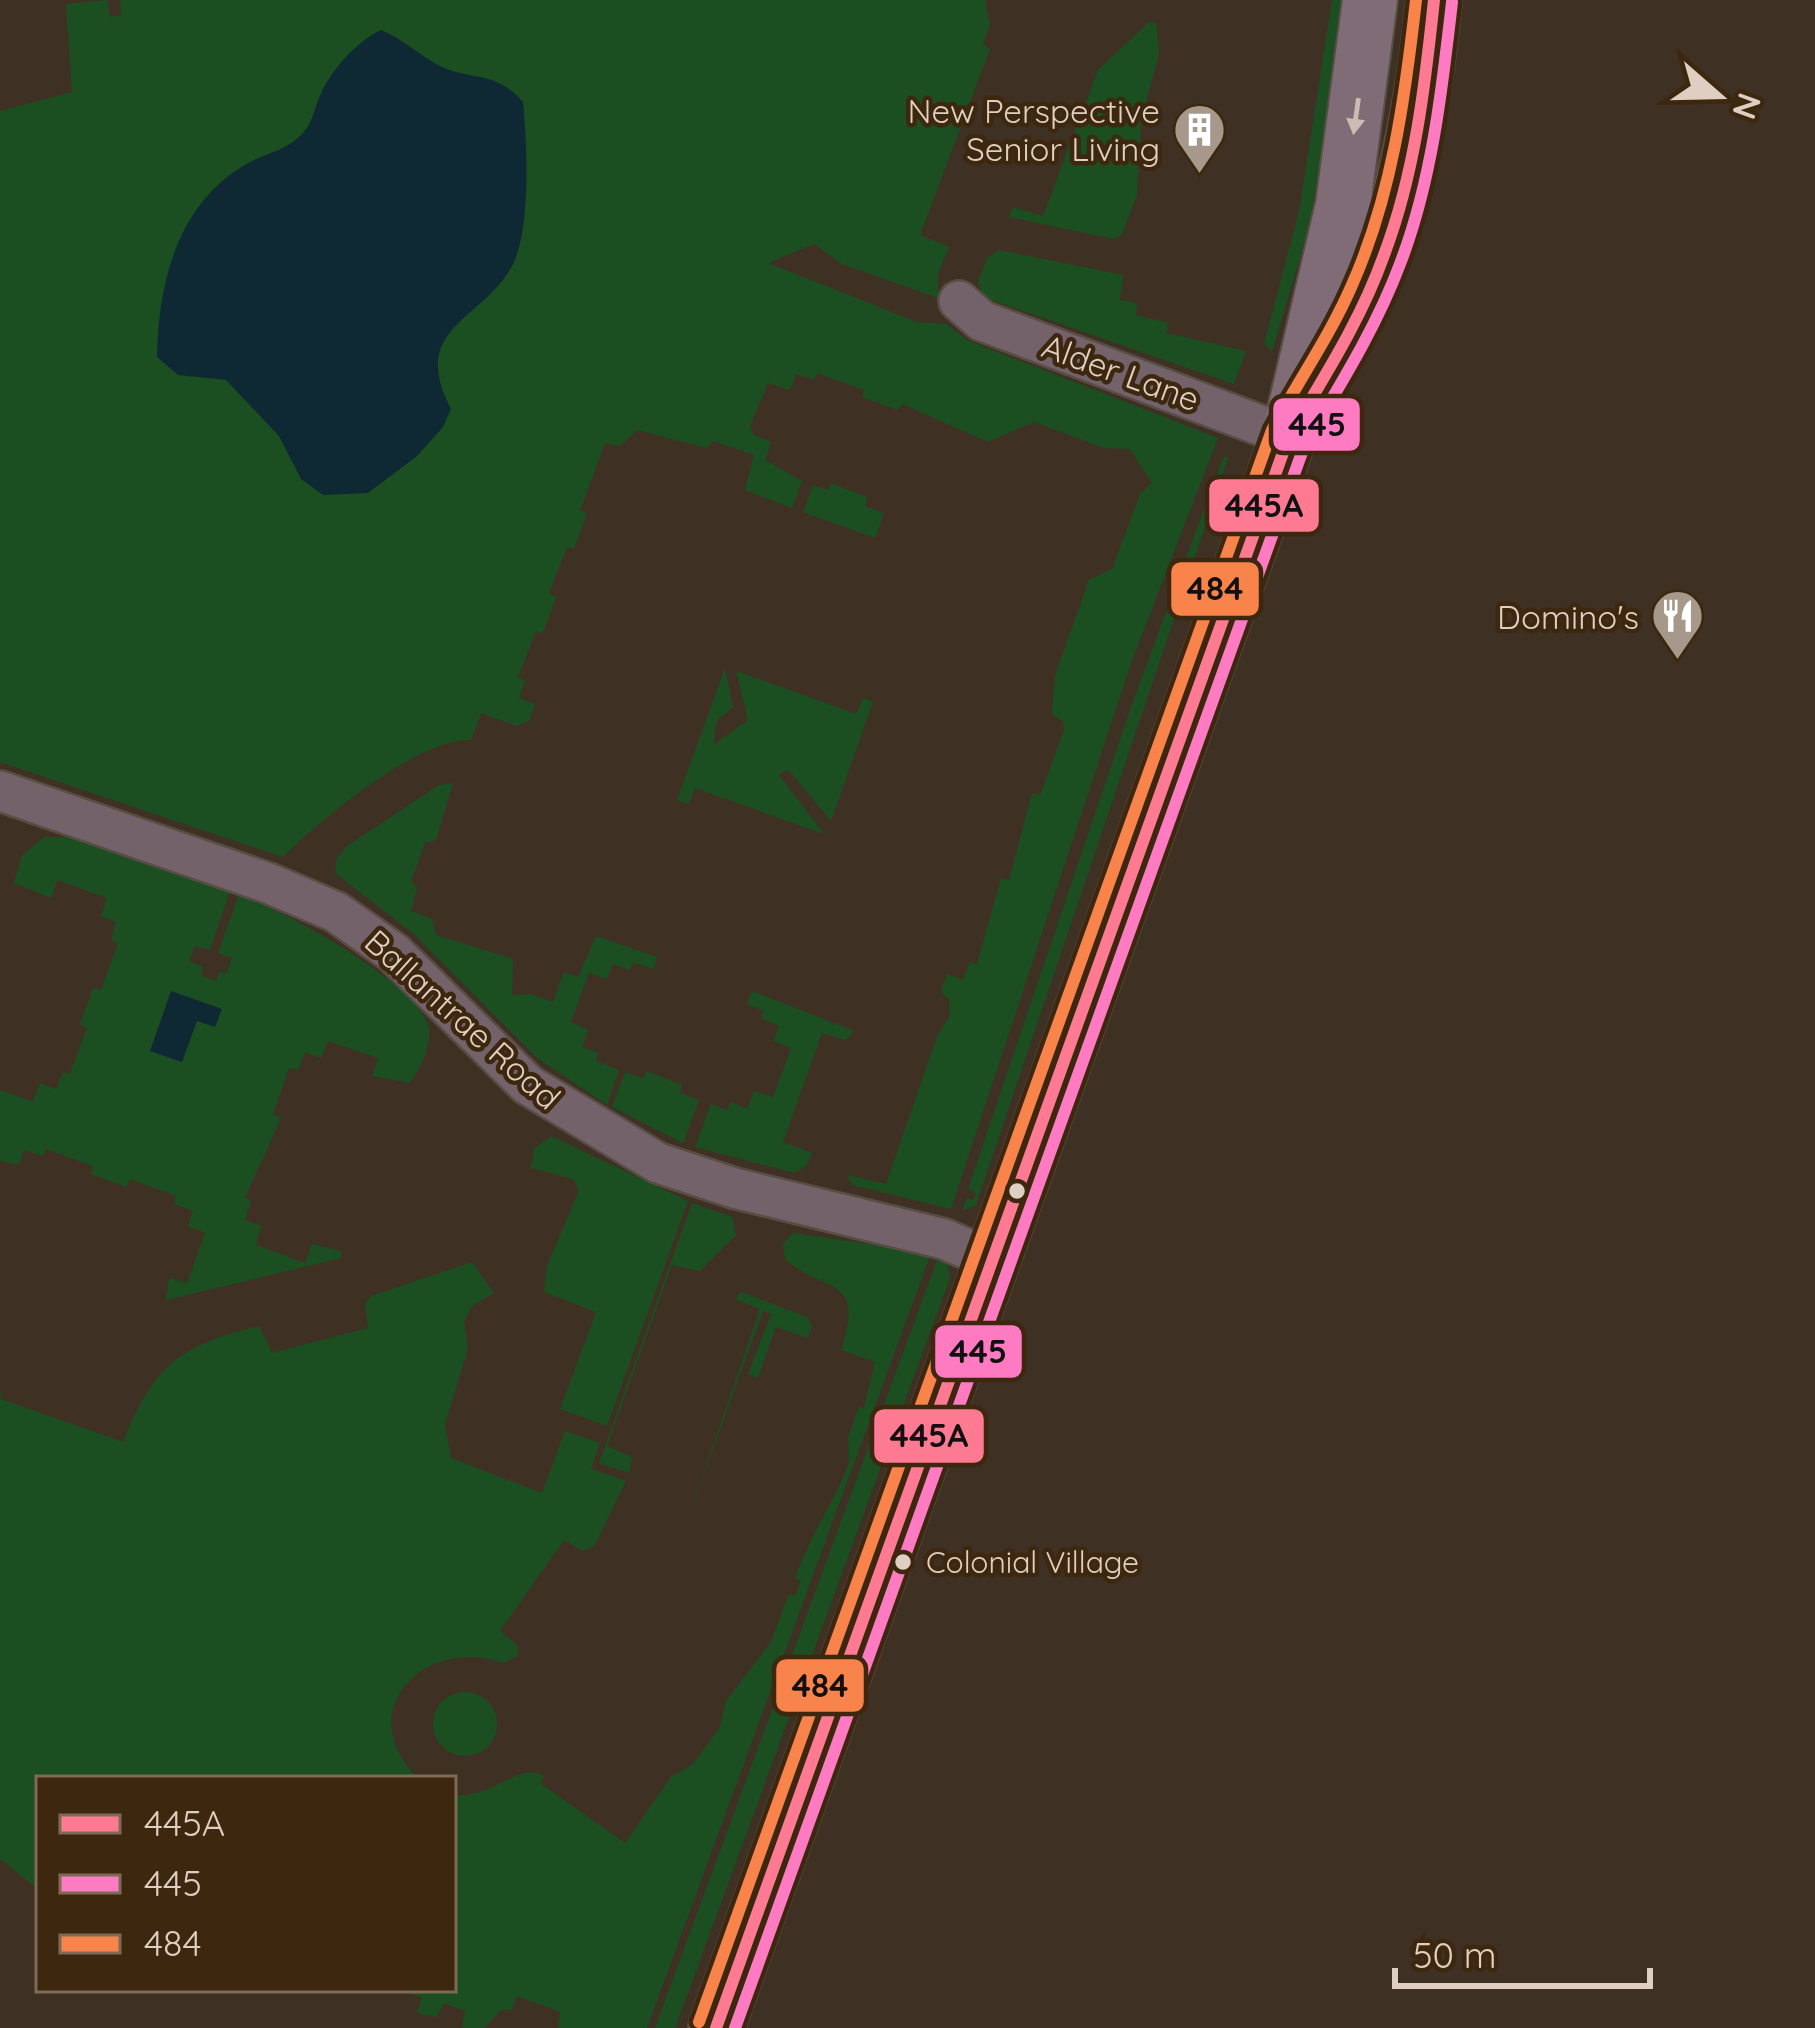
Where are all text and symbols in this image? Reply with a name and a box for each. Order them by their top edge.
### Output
north arrow [1659,36,1779,156]
text: N [1724,88,1771,125]
place label: New Perspective Senior Living [907,90,1160,169]
one-way arrow [1346,98,1365,135]
building icon: New Perspective Senior Living [1171,101,1227,175]
street label: Alder Lane [1037,325,1205,419]
line badge: 445 [1271,396,1362,453]
text: 445 [1288,403,1346,444]
line badge: 445A [1207,477,1321,534]
text: 445A [1225,484,1303,525]
line badge: 484 [1169,560,1261,618]
text: 484 [1187,567,1243,608]
restaurant icon: Domino's [1650,588,1706,662]
place label: Domino's [1497,596,1639,637]
street label: Ballantrae Road [357,921,569,1117]
unlabelled marker [1006,1180,1028,1202]
line badge: 445 [933,1323,1024,1380]
text: 445 [949,1330,1007,1371]
line badge: 445A [872,1407,986,1465]
text: 445A [890,1414,968,1455]
place label: Colonial Village [926,1543,1139,1581]
marker: Colonial Village [892,1551,914,1573]
line badge: 484 [774,1657,866,1714]
text: 484 [792,1664,848,1705]
legend [36,1776,456,1992]
text: 445A [144,1800,225,1845]
text: 445 [144,1860,202,1905]
scale bar [1395,1914,1650,1988]
text: 484 [144,1920,201,1965]
text: 50 m [1413,1932,1497,1977]

